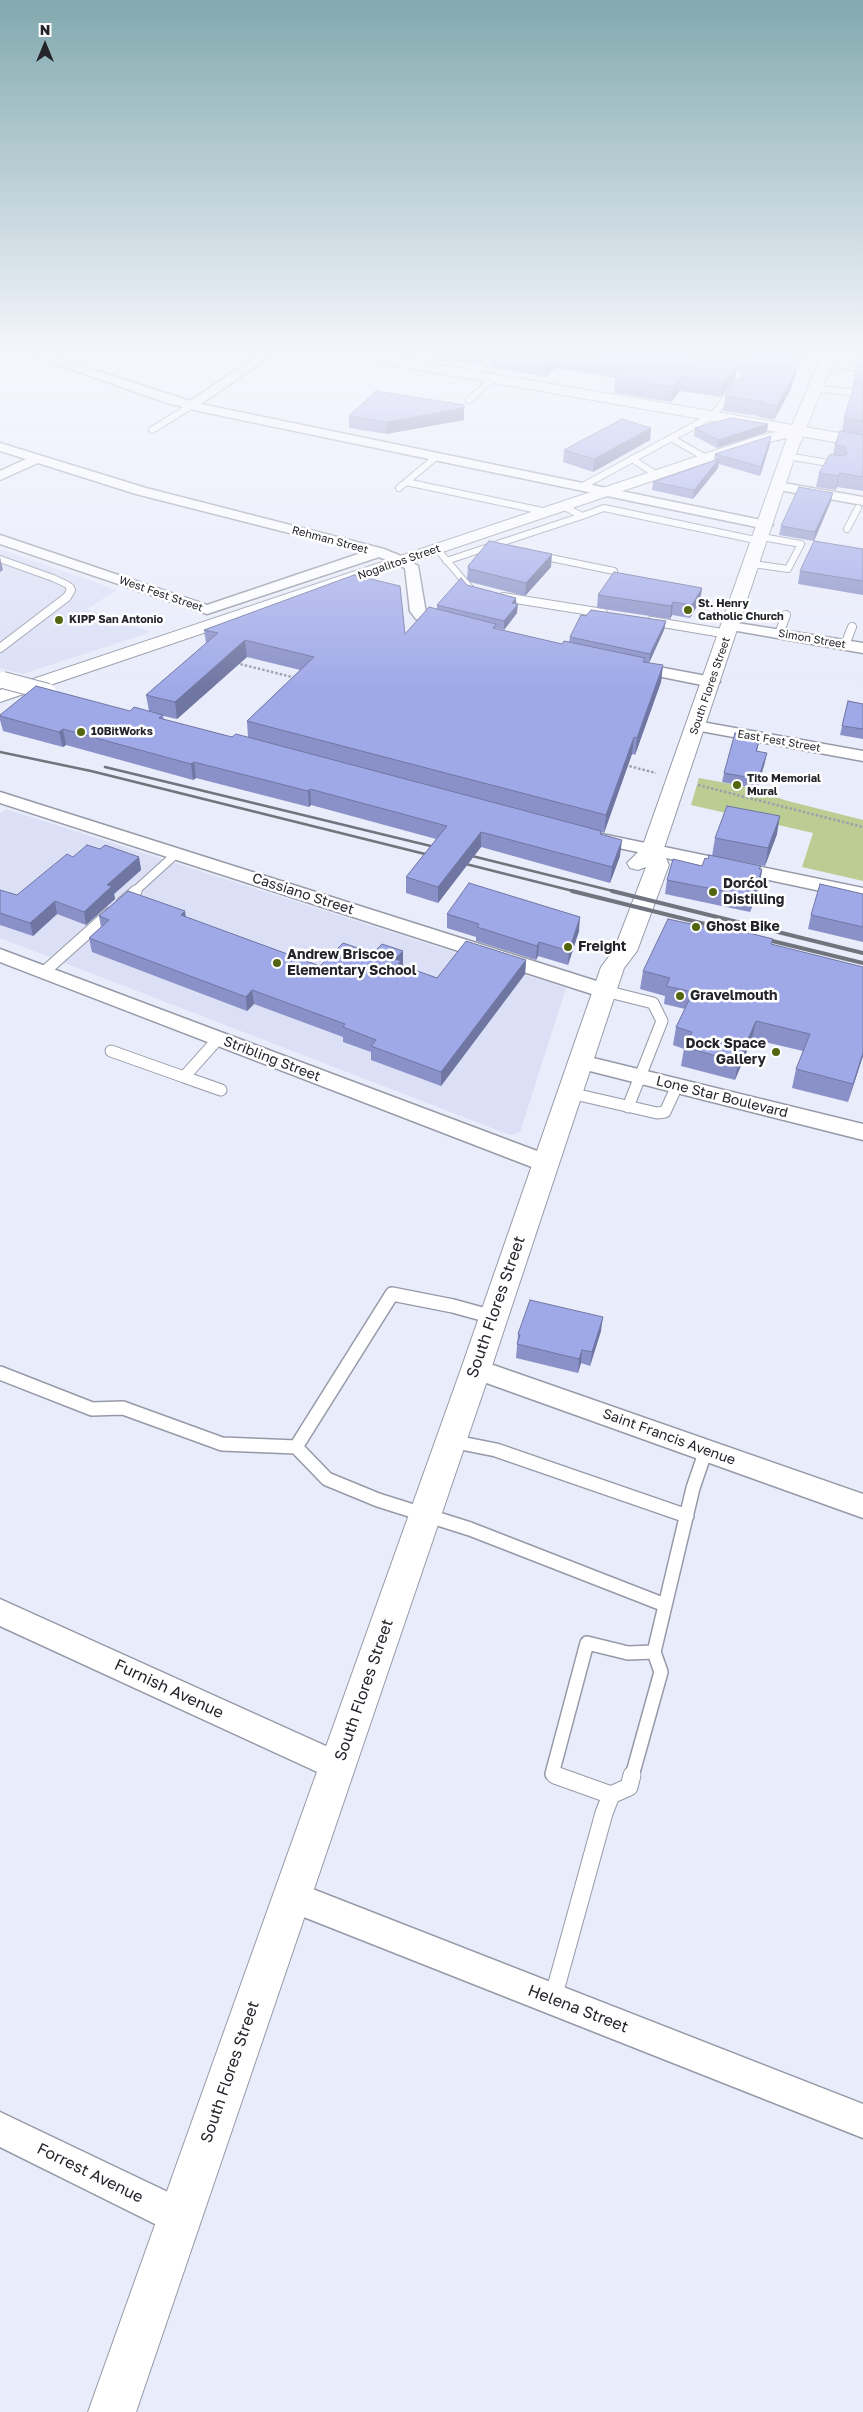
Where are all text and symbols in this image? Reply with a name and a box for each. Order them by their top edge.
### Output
north arrow [20,20,70,70]
text: N [40,21,50,38]
street label: Rehman Street [290,523,370,557]
street label: Nogalitos Street [356,542,442,582]
street label: West Fest Street [117,573,205,615]
place label: St. Henry Catholic Church [698,597,784,623]
marker: St. Henry Catholic Church [682,604,694,616]
place label: KIPP San Antonio [69,613,163,627]
marker: KIPP San Antonio [53,614,65,626]
street label: Simon Street [777,627,847,651]
street label: South Flores Street [687,635,733,737]
place label: 10BitWorks [91,725,153,739]
marker: 10BitWorks [75,726,87,738]
street label: East Fest Street [736,727,822,755]
place label: Tito Memorial Mural [747,772,821,798]
marker: Tito Memorial Mural [731,779,743,791]
street label: Cassiano Street [250,870,356,918]
place label: Dorćol Distilling [723,876,784,909]
marker: Dorćol Distilling [707,886,719,898]
place label: Ghost Bike [706,919,780,935]
marker: Ghost Bike [690,921,702,933]
place label: Freight [578,939,626,955]
marker: Freight [562,941,574,953]
place label: Andrew Briscoe Elementary School [287,947,416,980]
marker: Andrew Briscoe Elementary School [271,957,283,969]
place label: Gravelmouth [690,988,778,1004]
marker: Gravelmouth [674,990,686,1002]
street label: Stribling Street [221,1033,323,1085]
place label: Dock Space Gallery [686,1036,766,1068]
marker: Dock Space Gallery [770,1046,782,1058]
street label: Lone Star Boulevard [654,1072,790,1122]
street label: South Flores Street [463,1233,529,1381]
street label: Saint Francis Avenue [600,1405,738,1469]
street label: South Flores Street [331,1616,397,1764]
street label: Furnish Avenue [111,1655,227,1723]
street label: Helena Street [525,1981,631,2037]
street label: South Flores Street [197,1998,263,2146]
street label: Forrest Avenue [34,2139,146,2207]

